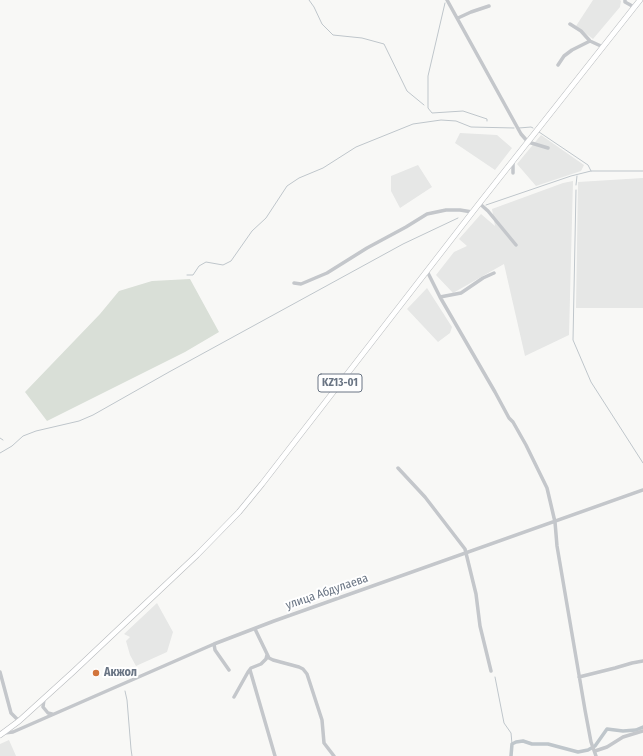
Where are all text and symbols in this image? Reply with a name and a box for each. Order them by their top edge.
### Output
road number: KZ13-01 [318,374,362,392]
street label: улица Абдулаева [284,571,370,613]
place label: Акжол [104,666,137,680]
marker: Акжол [91,668,101,678]

